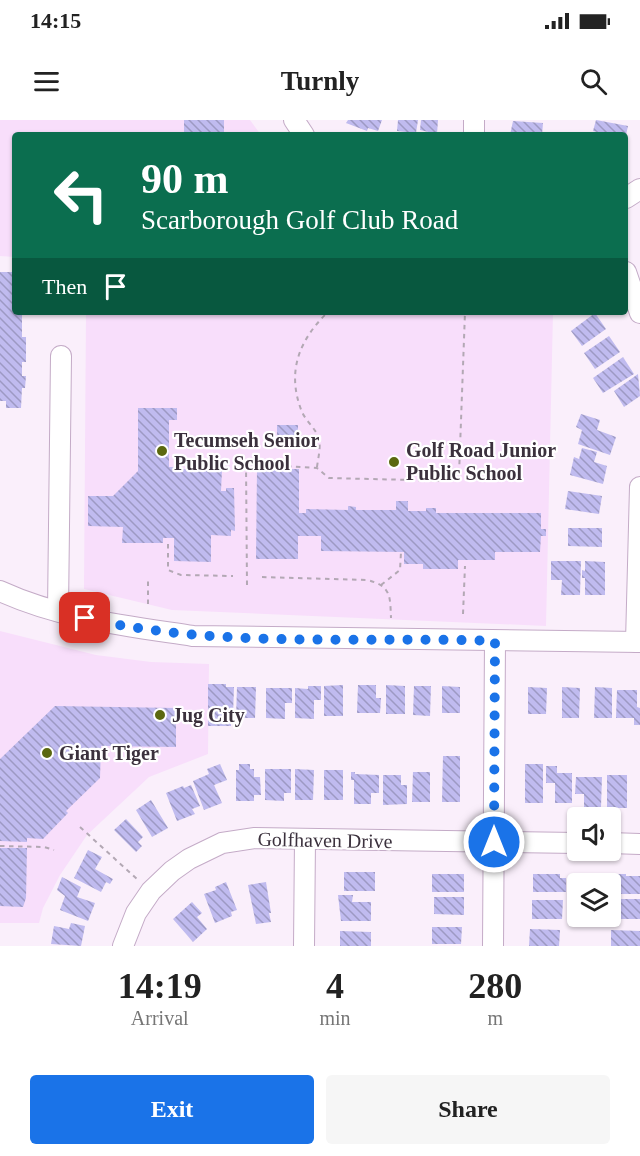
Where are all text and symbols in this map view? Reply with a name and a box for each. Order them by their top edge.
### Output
text: 14:15 [30,8,81,33]
icon: menu [30,65,63,98]
icon: search [577,65,610,98]
text: Turnly [281,66,359,96]
icon: left [42,156,120,234]
text: 90 m [141,156,229,202]
text: Scarborough Golf Club Road [141,205,458,235]
icon: arrive [99,270,132,303]
text: Then [42,274,87,299]
place label: Tecumseh Senior Public School [174,429,320,474]
place label: Golf Road Junior Public School [406,439,556,484]
marker: Tecumseh Senior Public School [155,444,169,458]
marker: Golf Road Junior Public School [387,455,401,469]
pin [59,592,110,643]
icon: arrive [68,601,101,634]
place label: Jug City [172,704,245,727]
marker: Jug City [153,708,167,722]
place label: Giant Tiger [59,742,159,765]
marker: Giant Tiger [40,746,54,760]
map controls [567,807,621,927]
button: sound [567,807,621,861]
position arrow [462,810,526,874]
street label: Golfhaven Drive [257,828,393,852]
button: layers [567,873,621,927]
text: 14:19 [118,966,202,1006]
text: 4 [326,966,344,1006]
text: 280 [468,966,522,1006]
text: Arrival [131,1007,189,1029]
text: min [319,1007,351,1029]
text: m [488,1007,503,1029]
button: Exit [30,1075,314,1144]
button: Share [326,1075,610,1144]

